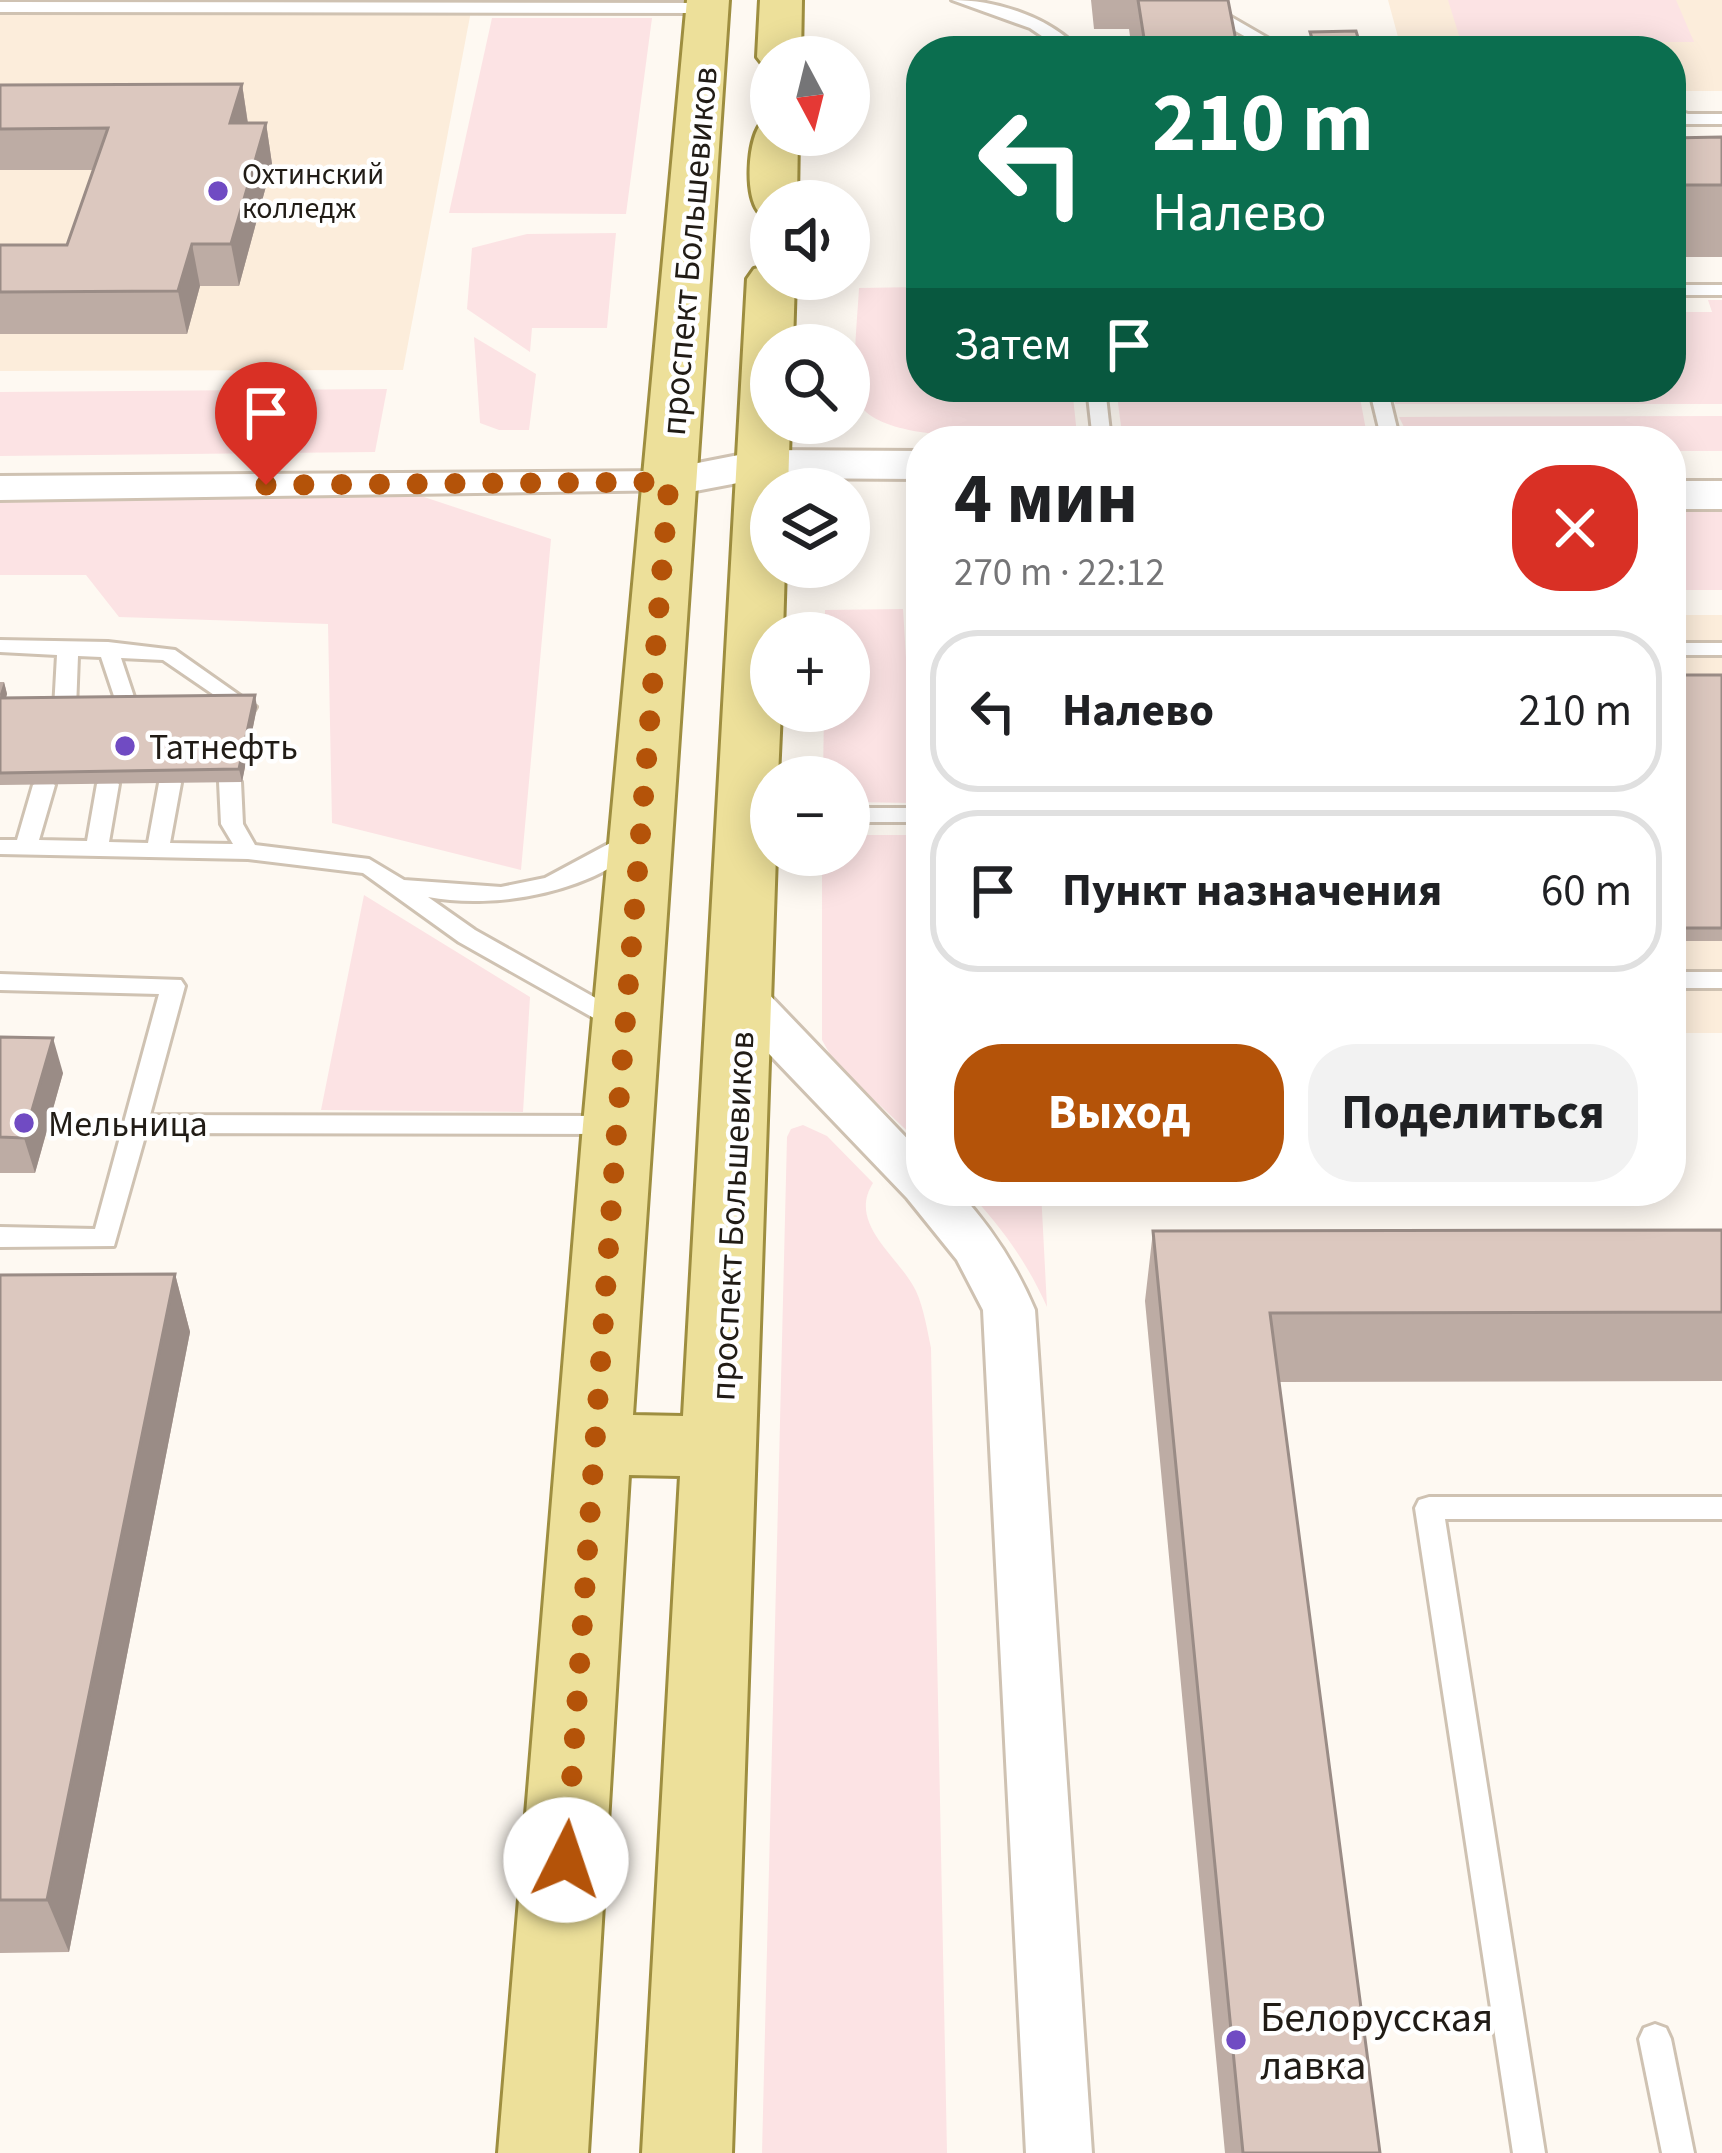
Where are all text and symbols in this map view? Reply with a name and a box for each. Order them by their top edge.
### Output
north arrow [750,36,870,156]
map controls [750,36,870,876]
text: 210 m [1152,64,1374,184]
street label: проспект Большевиков [648,65,731,438]
icon: left [954,84,1110,240]
place label: Охтинский колледж [242,153,384,230]
text: Налево [1152,175,1327,252]
marker: Охтинский колледж [205,178,231,204]
button: sound [750,180,870,300]
icon: arrive [1096,312,1162,378]
text: Затем [954,313,1072,377]
button: search [750,324,870,444]
pin [215,362,317,485]
icon: arrive [233,380,299,446]
text: 4 мин [954,448,1138,551]
button: close [1512,465,1638,591]
button: layers [750,468,870,588]
text: 270 m · 22:12 [954,545,1165,601]
button: + [750,612,870,732]
icon: left [960,678,1026,744]
text: Налево [1062,679,1214,743]
text: 210 m [1519,679,1632,743]
place label: Татнефть [149,722,298,773]
marker: Татнефть [112,733,138,759]
button: − [750,756,870,876]
icon: arrive [960,858,1026,924]
text: Пункт назначения [1062,859,1442,923]
text: 60 m [1541,859,1632,923]
street label: проспект Большевиков [697,1030,768,1402]
button: Выход [954,1044,1284,1182]
button: Поделиться [1308,1044,1638,1182]
place label: Мельница [48,1099,208,1150]
marker: Мельница [11,1110,37,1136]
position arrow [503,1797,629,1923]
place label: Белорусская лавка [1260,1988,1493,2096]
marker: Белорусская лавка [1223,2027,1249,2053]

